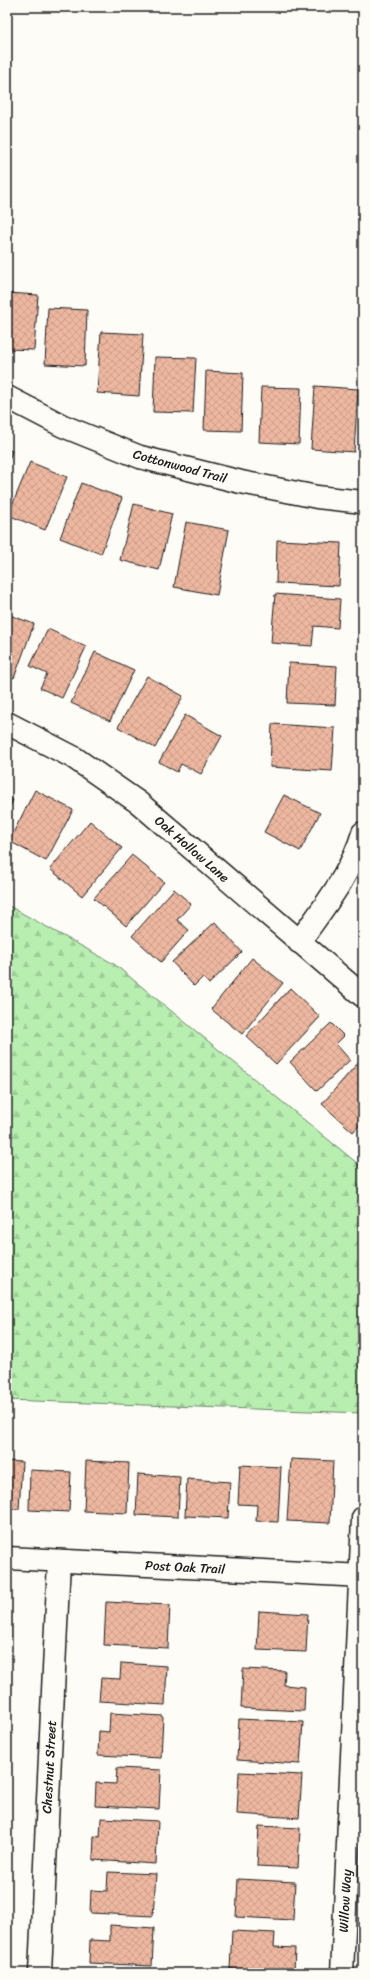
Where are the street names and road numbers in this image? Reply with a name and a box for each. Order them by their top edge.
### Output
street label: Cottonwood Trail [130,442,230,490]
street label: Oak Hollow Lane [149,810,235,889]
street label: Post Oak Trail [144,1553,226,1581]
street label: Chestnut Street [35,1720,63,1814]
street label: Willow Way [332,1869,358,1933]

